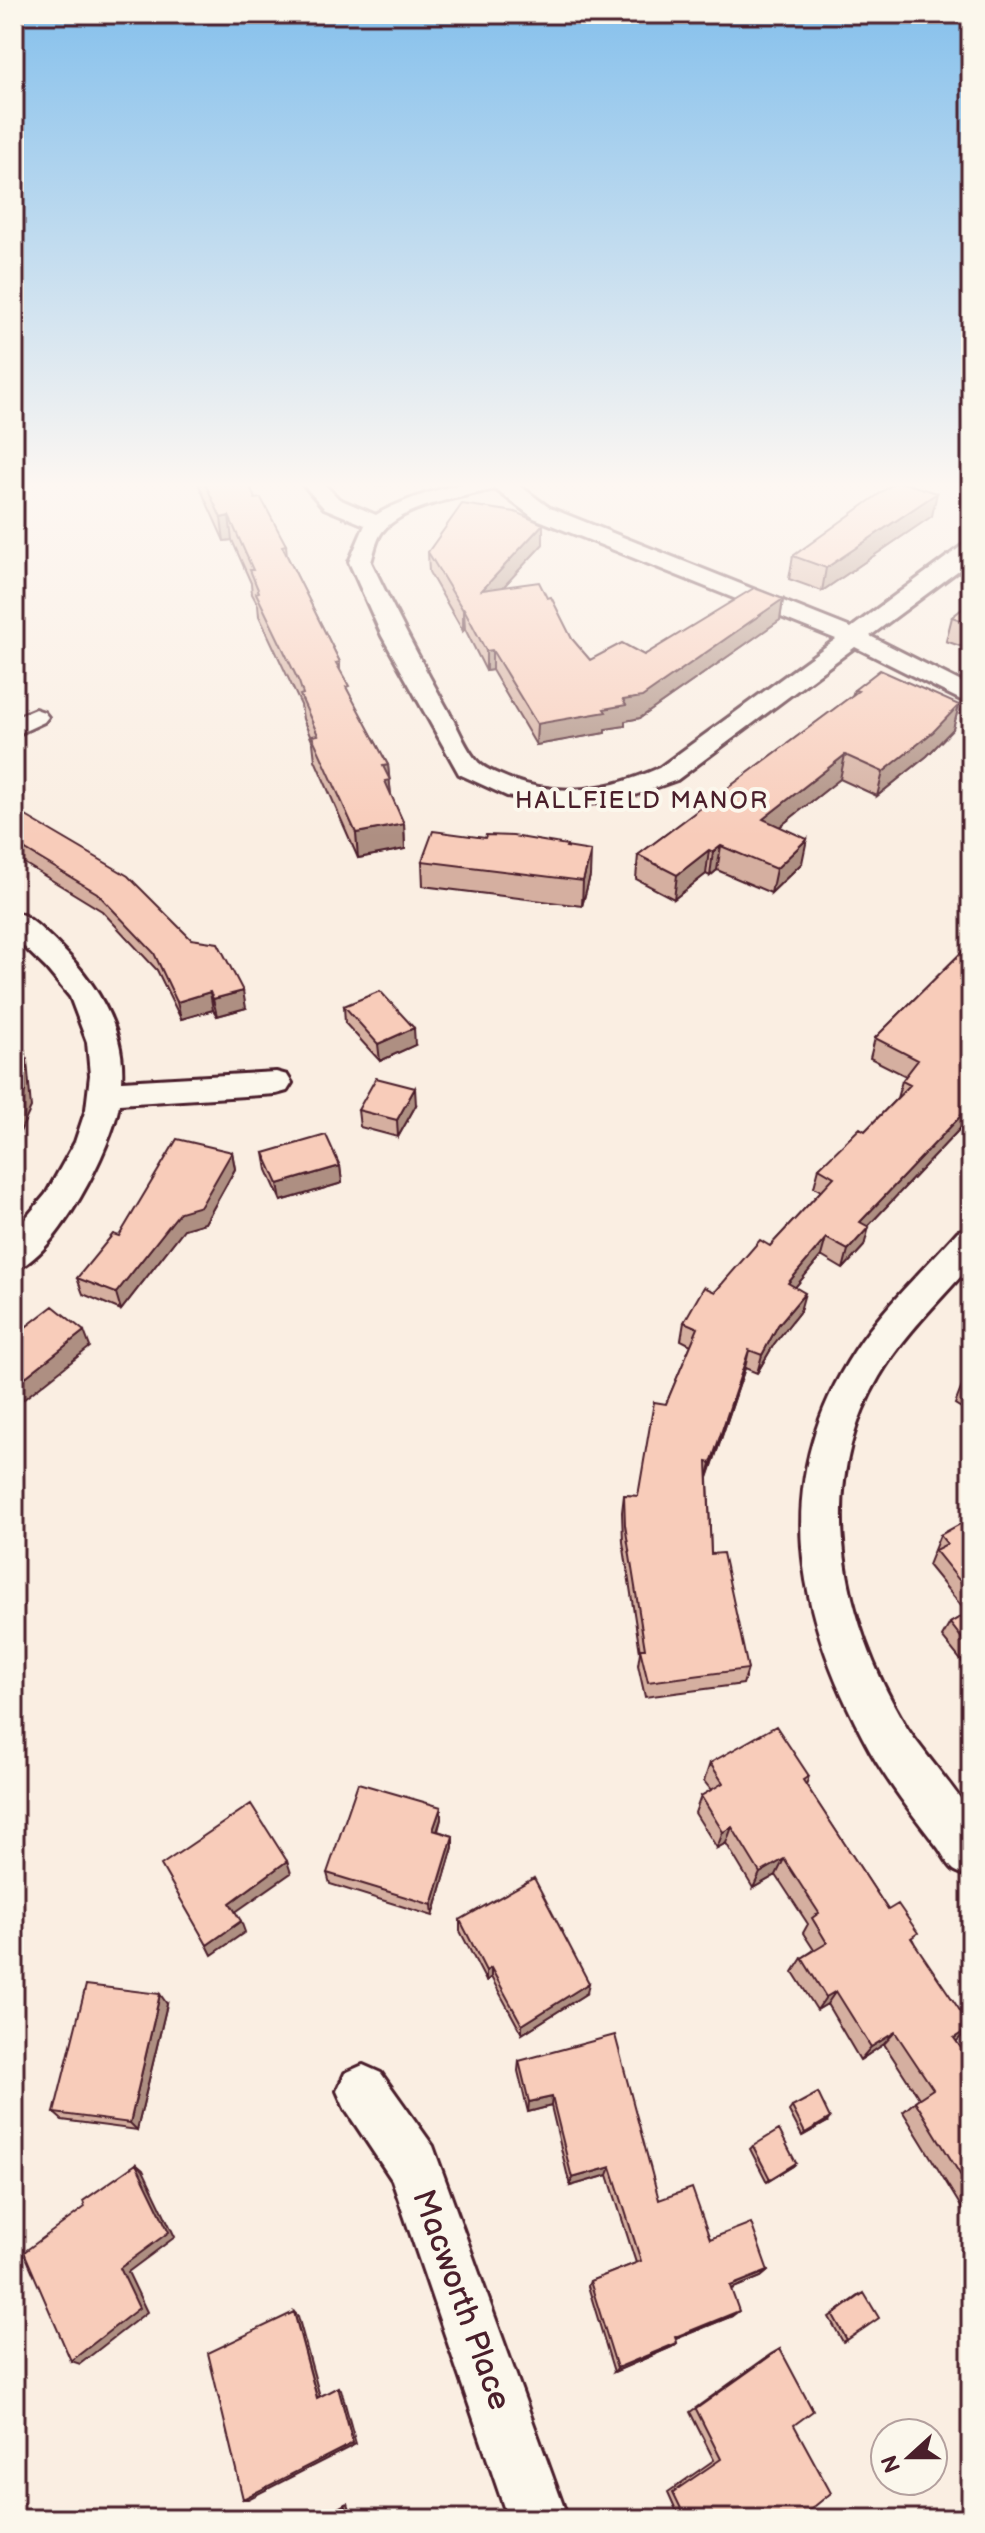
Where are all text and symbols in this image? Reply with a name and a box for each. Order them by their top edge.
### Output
district label: HALLFIELD MANOR [515,786,769,815]
street label: Macworth Place [403,2185,519,2415]
north arrow [869,2417,949,2497]
text: N [876,2451,907,2476]

